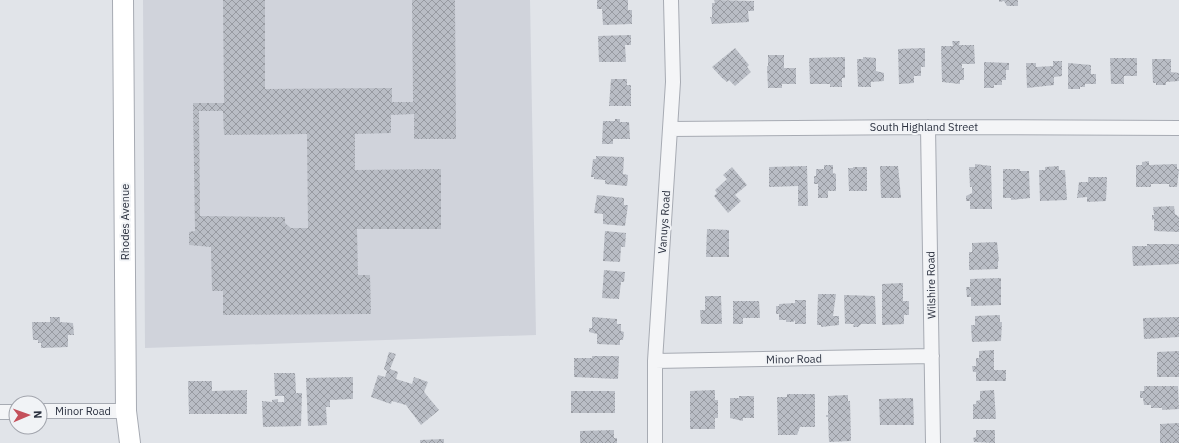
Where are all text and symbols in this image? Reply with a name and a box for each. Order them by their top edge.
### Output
street label: South Highland Street [870,120,978,134]
street label: Rhodes Avenue [118,184,132,260]
street label: Vanuys Road [655,190,673,254]
street label: Wilshire Road [923,251,939,319]
street label: Minor Road [766,352,822,366]
north arrow [8,395,48,435]
street label: Minor Road [55,404,111,418]
text: N [31,410,45,419]

